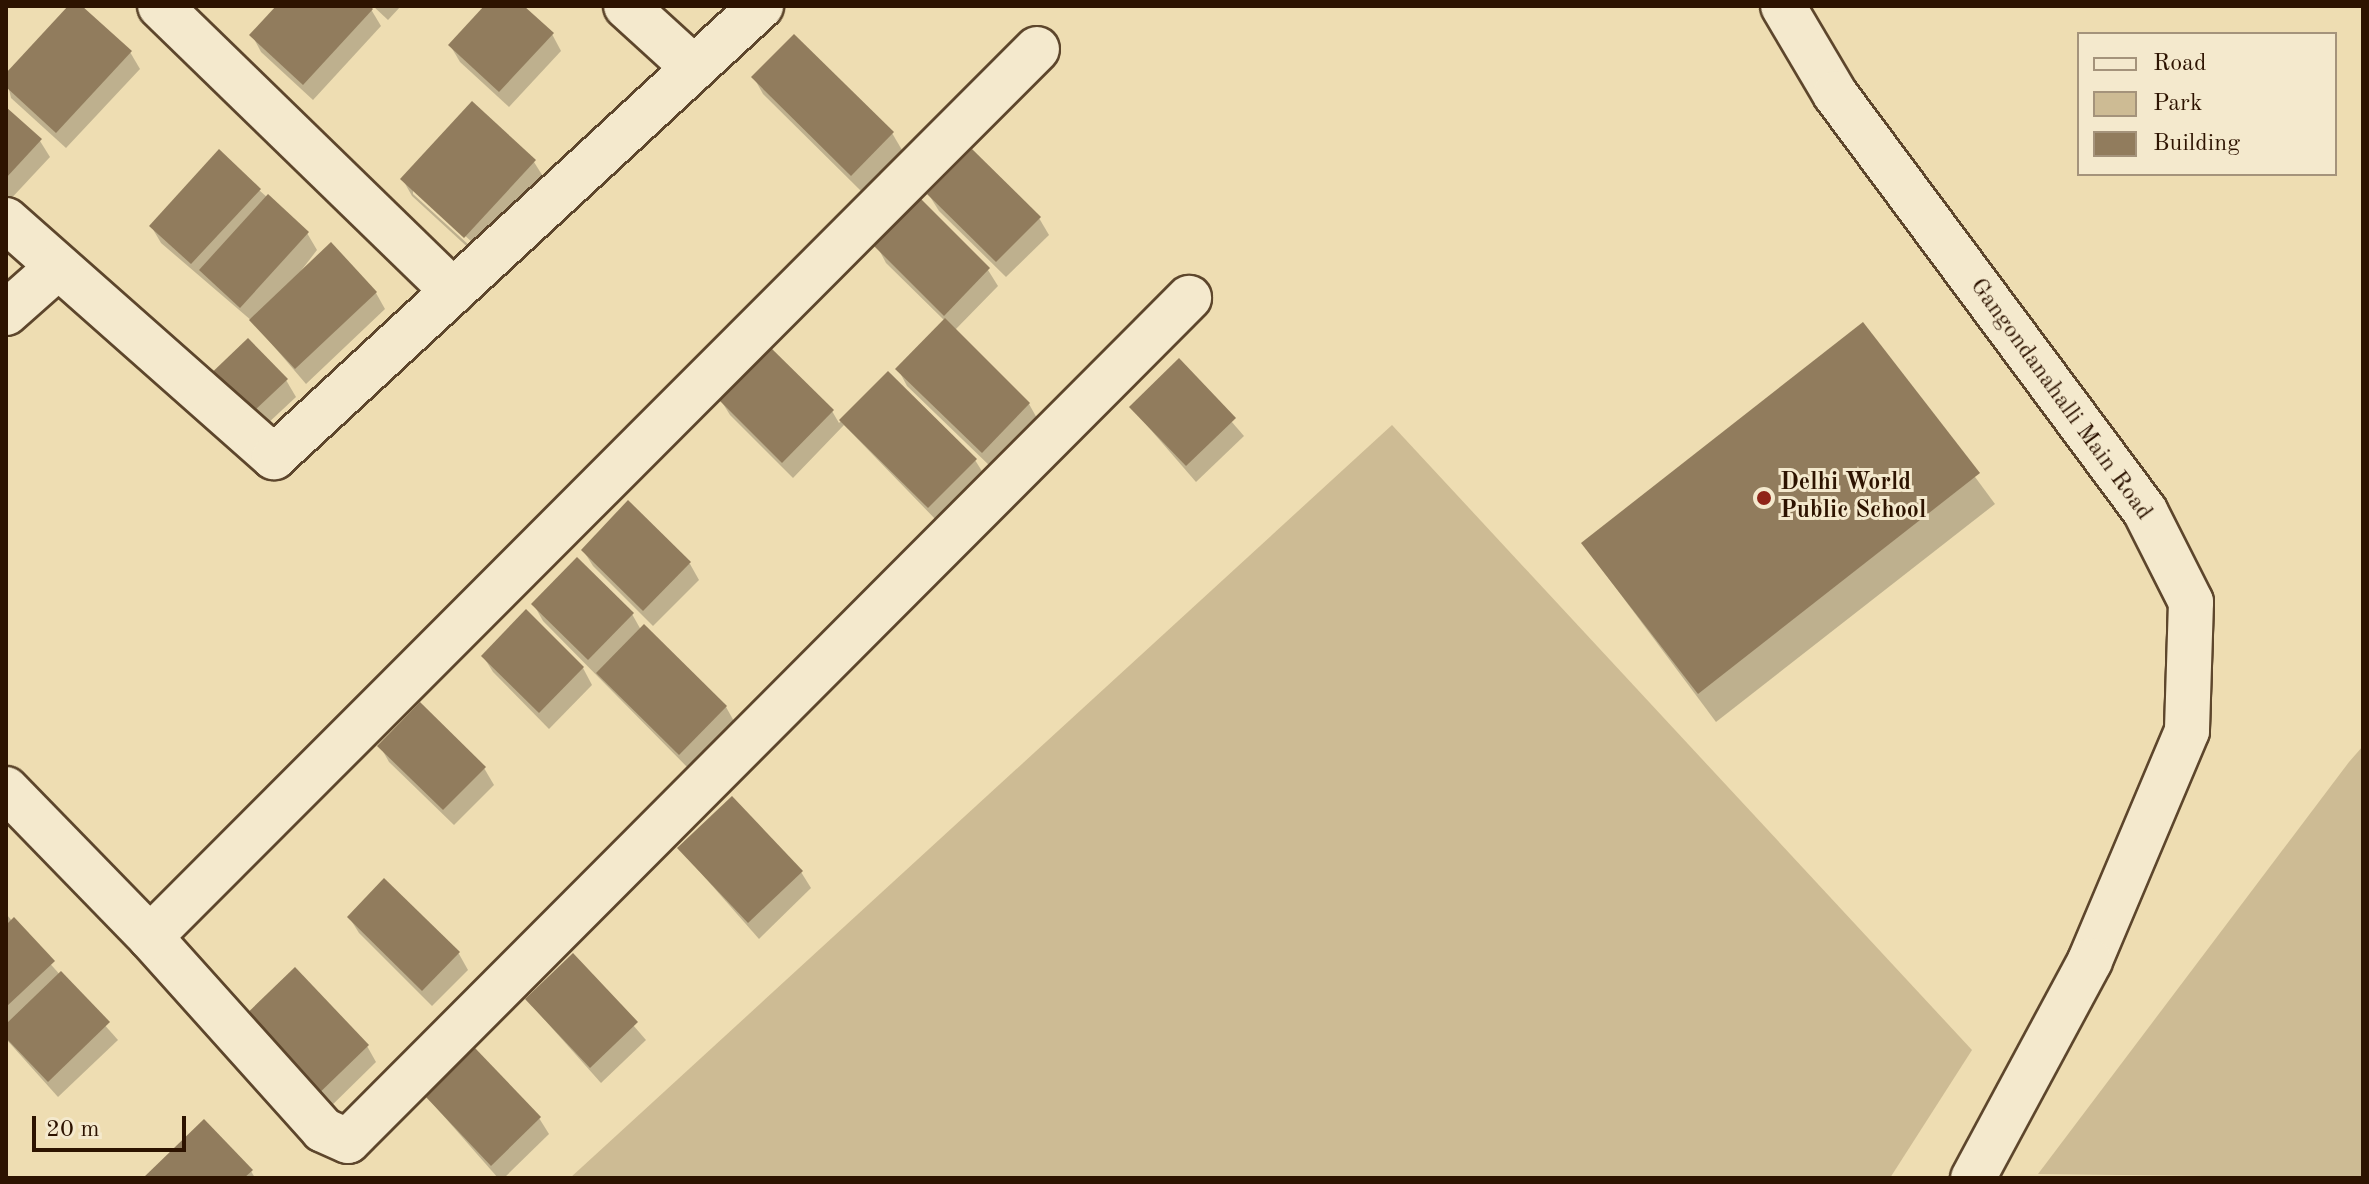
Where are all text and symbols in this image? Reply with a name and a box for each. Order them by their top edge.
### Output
legend [2077,32,2337,176]
text: Road [2153,52,2206,76]
text: Park [2153,92,2202,116]
text: Building [2153,132,2240,156]
street label: Gangondanahalli Main Road [1963,274,2157,526]
place label: Delhi World Public School [1780,470,1926,526]
marker: Delhi World Public School [1755,489,1773,507]
scale bar [36,1100,190,1150]
text: 20 m [46,1118,100,1142]

